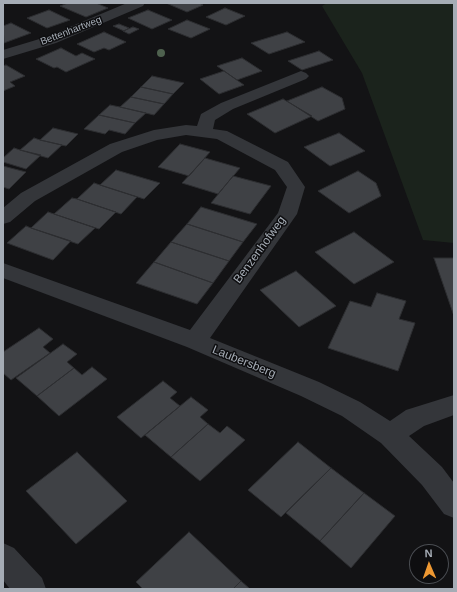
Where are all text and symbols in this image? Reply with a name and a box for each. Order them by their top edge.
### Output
street label: Bettenhartweg [39,14,103,48]
street label: Benzenhofweg [231,214,289,286]
street label: Laubersberg [210,343,278,381]
north arrow [409,544,449,584]
text: N [424,547,433,559]

